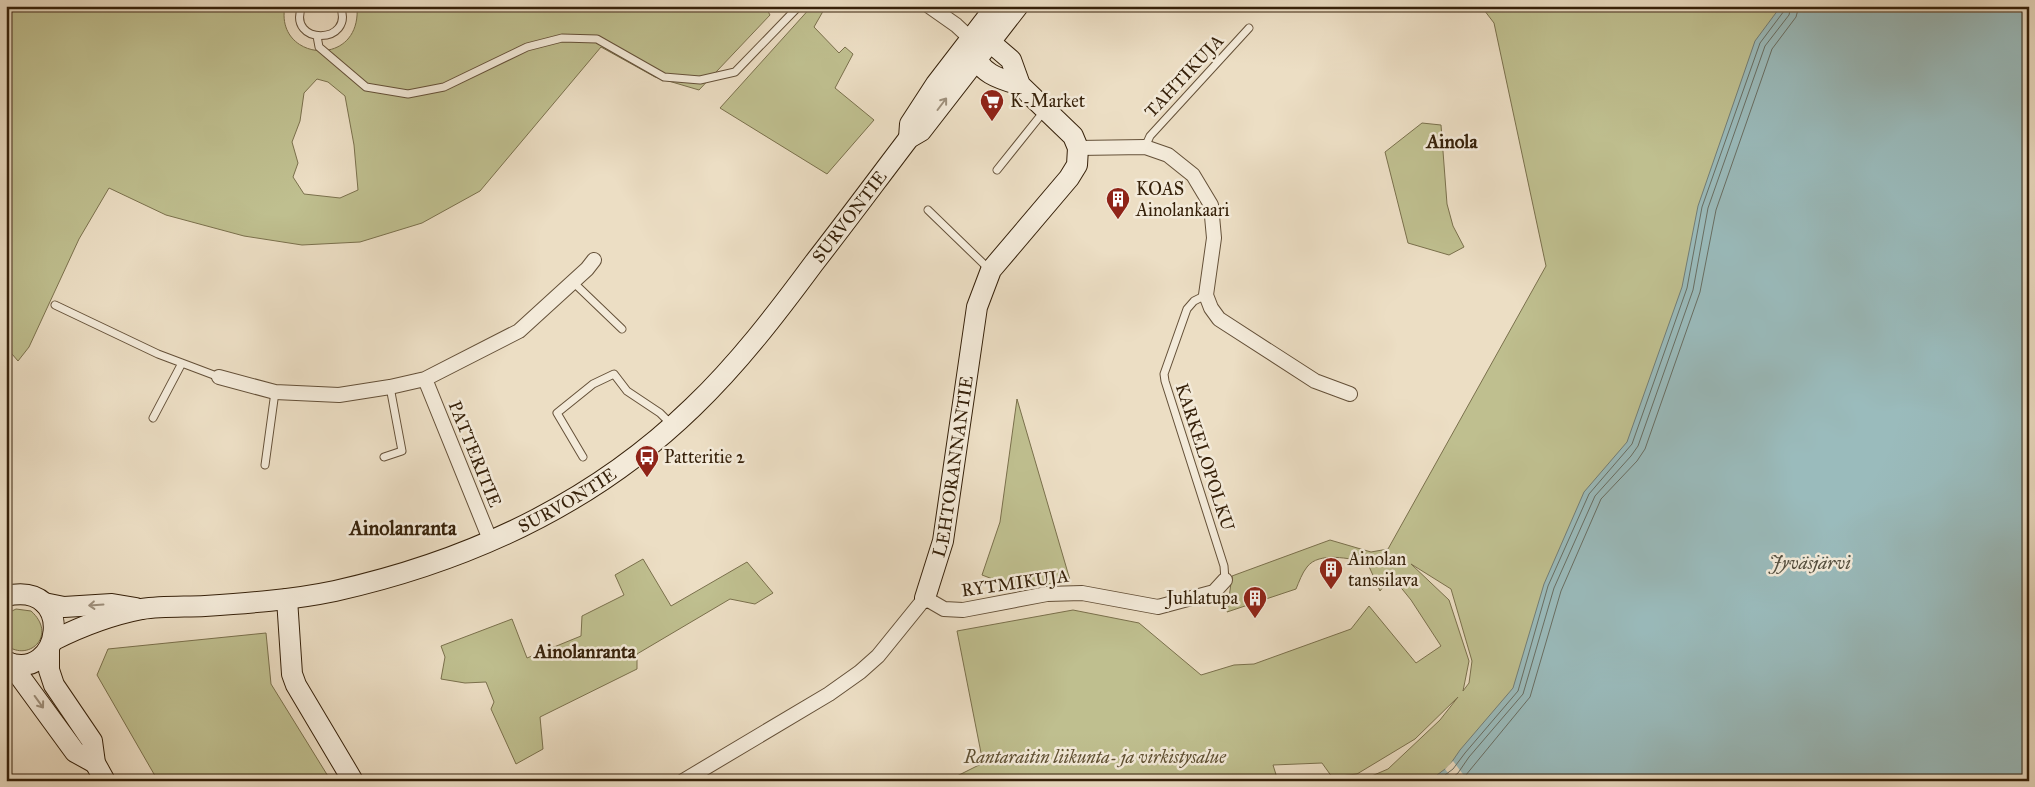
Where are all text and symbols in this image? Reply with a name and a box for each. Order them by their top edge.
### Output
street label: TAHTIKUJA [1140,30,1229,123]
supermarket icon: K-Market [979,88,1005,122]
place label: K-Market [1010,90,1086,112]
one-way arrow [937,97,947,111]
district label: Ainola [1424,130,1479,153]
street label: SURVONTIE [807,166,891,267]
place label: KOAS Ainolankaari [1135,178,1229,221]
building icon: KOAS Ainolankaari [1105,186,1131,220]
street label: LEHTORANNANTIE [928,374,978,560]
street label: KARKELOPOLKU [1171,380,1239,534]
street label: PATTERITIE [444,398,506,510]
bus stop icon: Patteritie 2 [634,444,660,478]
place label: Patteritie 2 [664,446,745,468]
street label: SURVONTIE [514,463,621,538]
district label: Ainolanranta [348,516,457,540]
place label: Ainolan tanssilava [1347,548,1419,591]
water label: Jyväsjärvi [1768,551,1851,574]
building icon: Ainolan tanssilava [1318,556,1344,590]
street label: RYTMIKUJA [960,565,1070,602]
building icon: Juhlatupa [1242,585,1268,619]
place label: Juhlatupa [1164,587,1238,610]
one-way arrow [88,600,104,610]
district label: Ainolanranta [532,640,637,663]
one-way arrow [34,695,44,709]
park label: Rantaraitin liikunta- ja virkistysalue [963,746,1227,768]

